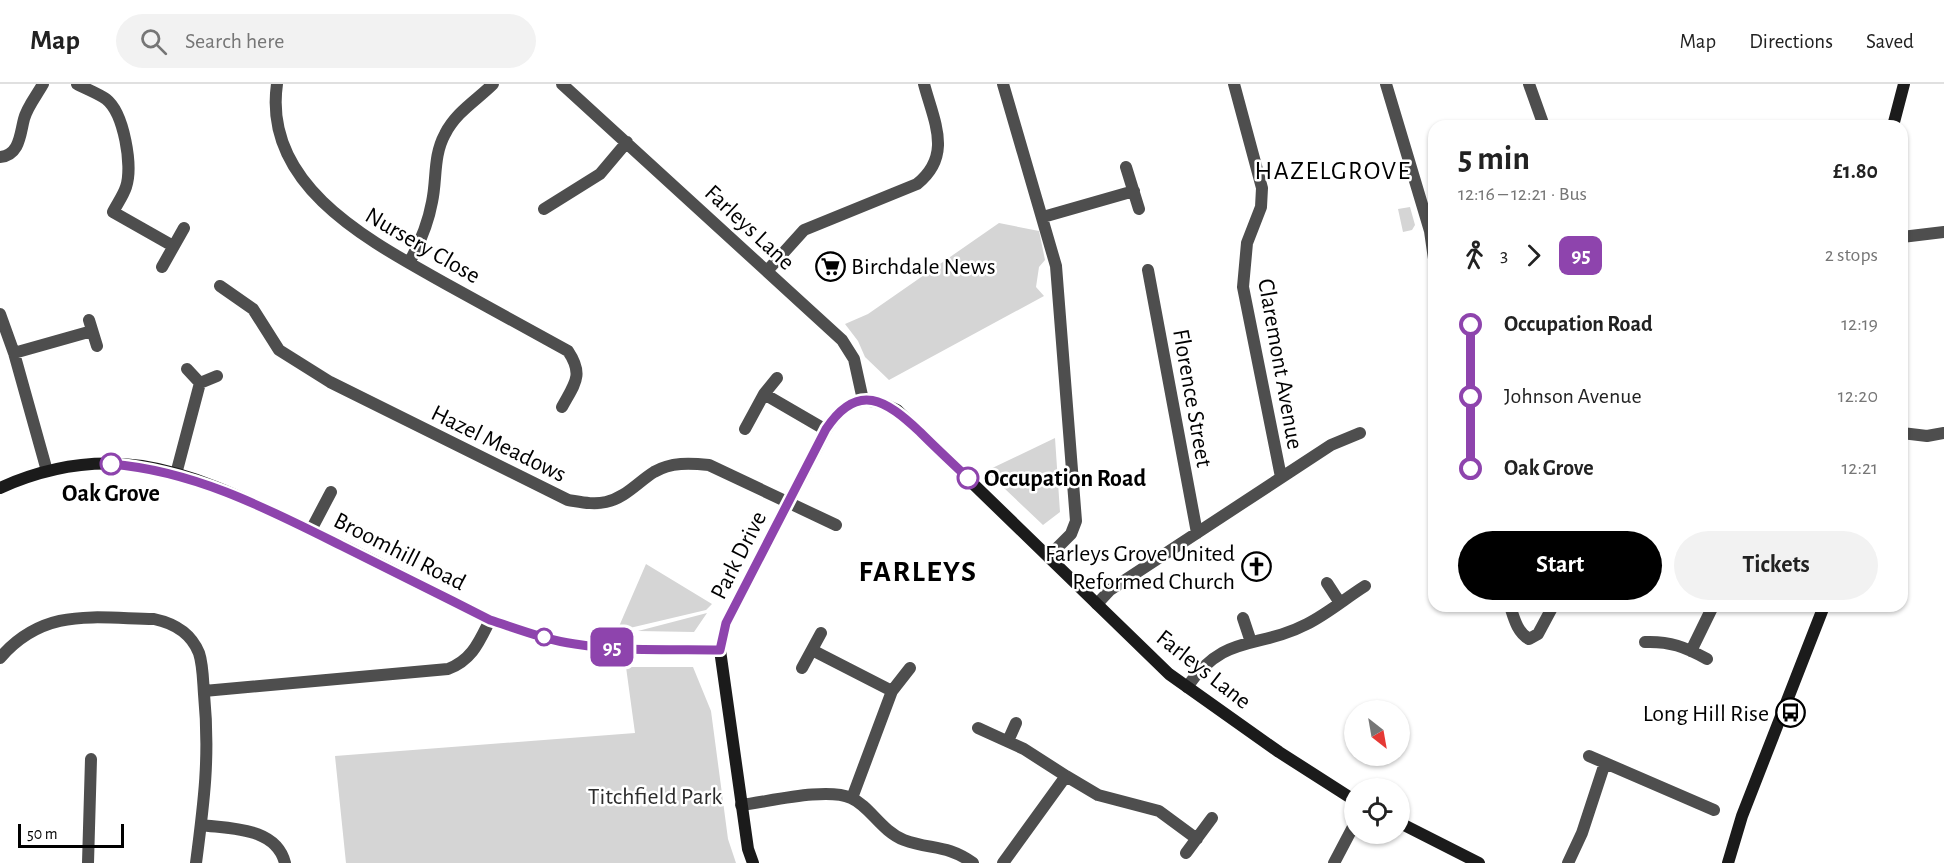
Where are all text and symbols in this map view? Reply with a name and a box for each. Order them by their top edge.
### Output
search box [116,14,536,68]
icon: search [137,25,170,58]
text: Map [30,27,80,55]
text: Search here [185,30,284,52]
text: Map [1680,31,1716,52]
text: Directions [1749,31,1833,52]
text: Saved [1866,31,1914,52]
text: 5 min [1458,143,1530,176]
district label: HAZELGROVE [1254,158,1412,184]
text: £1.80 [1833,160,1878,182]
street label: Farleys Lane [700,181,799,275]
text: 12:16 – 12:21 · Bus [1458,184,1587,204]
street label: Nursery Close [361,203,484,288]
icon: walk [1458,239,1491,272]
icon: forward [1517,239,1550,272]
text: 3 [1500,245,1508,265]
text: 95 [1571,245,1590,266]
text: 2 stops [1825,245,1878,265]
supermarket icon: Birchdale News [814,250,846,282]
place label: Birchdale News [851,255,996,279]
street label: Claremont Avenue [1253,277,1307,451]
text: Occupation Road [1504,313,1653,335]
text: 12:19 [1841,314,1878,334]
street label: Florence Street [1168,327,1216,469]
text: Johnson Avenue [1504,385,1642,407]
text: 12:20 [1838,386,1878,406]
street label: Hazel Meadows [427,401,570,487]
marker: Oak Grove [100,453,122,475]
text: Oak Grove [1504,457,1594,479]
text: 12:21 [1841,458,1878,478]
marker: Occupation Road [957,467,979,489]
place label: Occupation Road [984,467,1146,491]
place label: Oak Grove [62,482,160,506]
street label: Broomhill Road [330,508,469,595]
street label: Park Drive [707,508,771,603]
button: Start [1458,531,1662,600]
button: Tickets [1674,531,1878,600]
place label: Farleys Grove United Reformed Church [1045,542,1235,594]
church icon: Farleys Grove United Reformed Church [1240,551,1272,583]
district label: FARLEYS [859,557,977,587]
street label: Farleys Lane [1152,626,1255,714]
unlabelled marker [535,628,553,646]
line badge: 95 [585,628,639,666]
text: 95 [602,637,622,658]
bus stop icon: Long Hill Rise [1774,697,1806,729]
north arrow [1344,700,1410,766]
map controls [1344,700,1410,844]
place label: Long Hill Rise [1643,702,1769,726]
button: locate [1344,778,1410,844]
park label: Titchfield Park [588,785,722,809]
scale bar [18,821,124,848]
text: 50 m [27,826,58,842]

